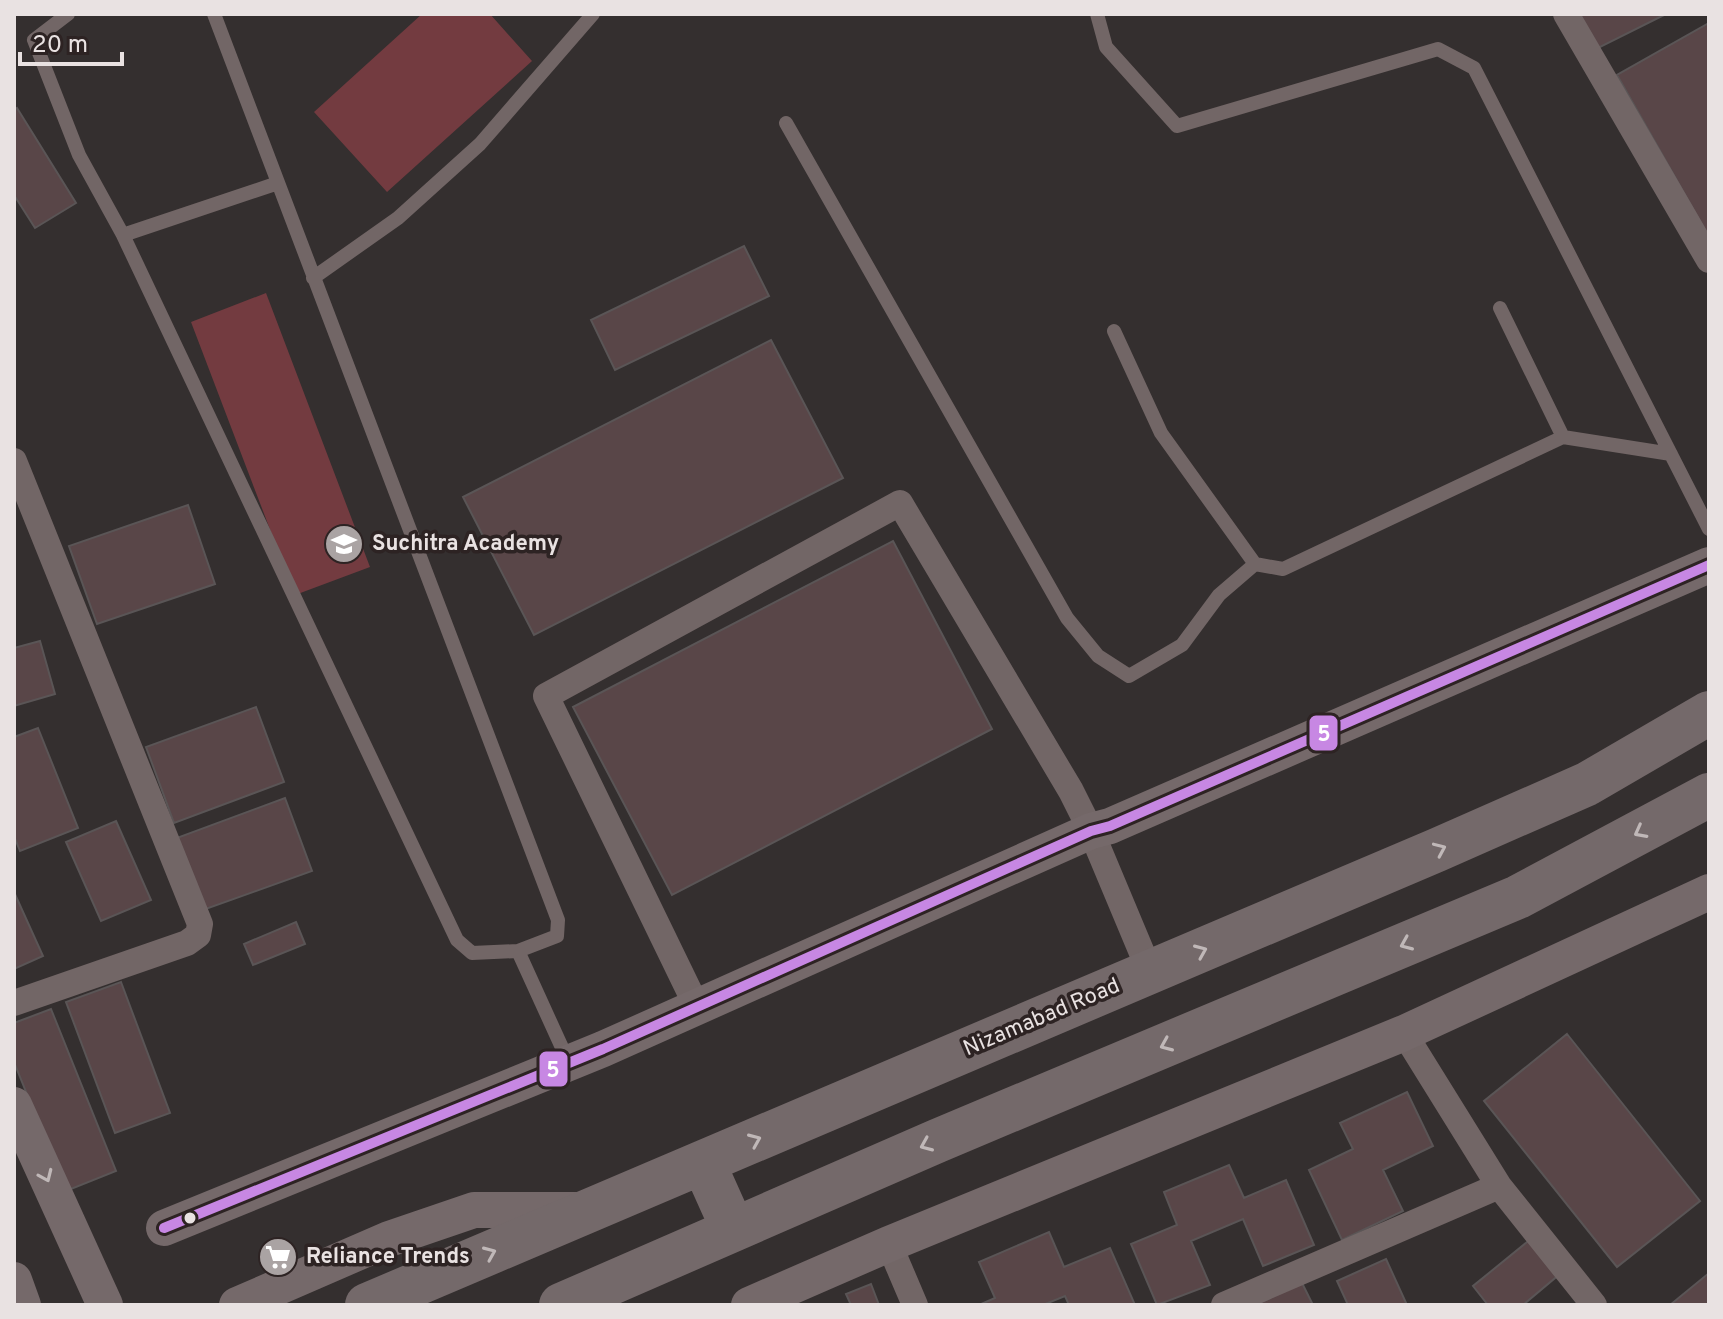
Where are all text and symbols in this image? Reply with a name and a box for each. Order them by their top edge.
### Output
scale bar [20,16,122,66]
text: 20 m [32,31,88,61]
school or university icon: Suchitra Academy [323,523,365,565]
place label: Suchitra Academy [372,531,559,558]
line badge: 5 [1308,714,1339,752]
text: 5 [1317,722,1331,749]
one-way arrow [1635,822,1649,838]
one-way arrow [1432,842,1446,858]
one-way arrow [1400,934,1414,951]
one-way arrow [1193,944,1207,960]
street label: Nizamabad Road [960,973,1124,1063]
one-way arrow [1160,1035,1174,1051]
line badge: 5 [538,1050,569,1088]
text: 5 [546,1058,560,1085]
one-way arrow [747,1134,761,1150]
one-way arrow [920,1136,935,1152]
one-way arrow [36,1168,52,1182]
unlabelled marker [182,1210,198,1226]
supermarket icon: Reliance Trends [257,1236,299,1278]
place label: Reliance Trends [306,1244,470,1271]
one-way arrow [482,1246,496,1262]

